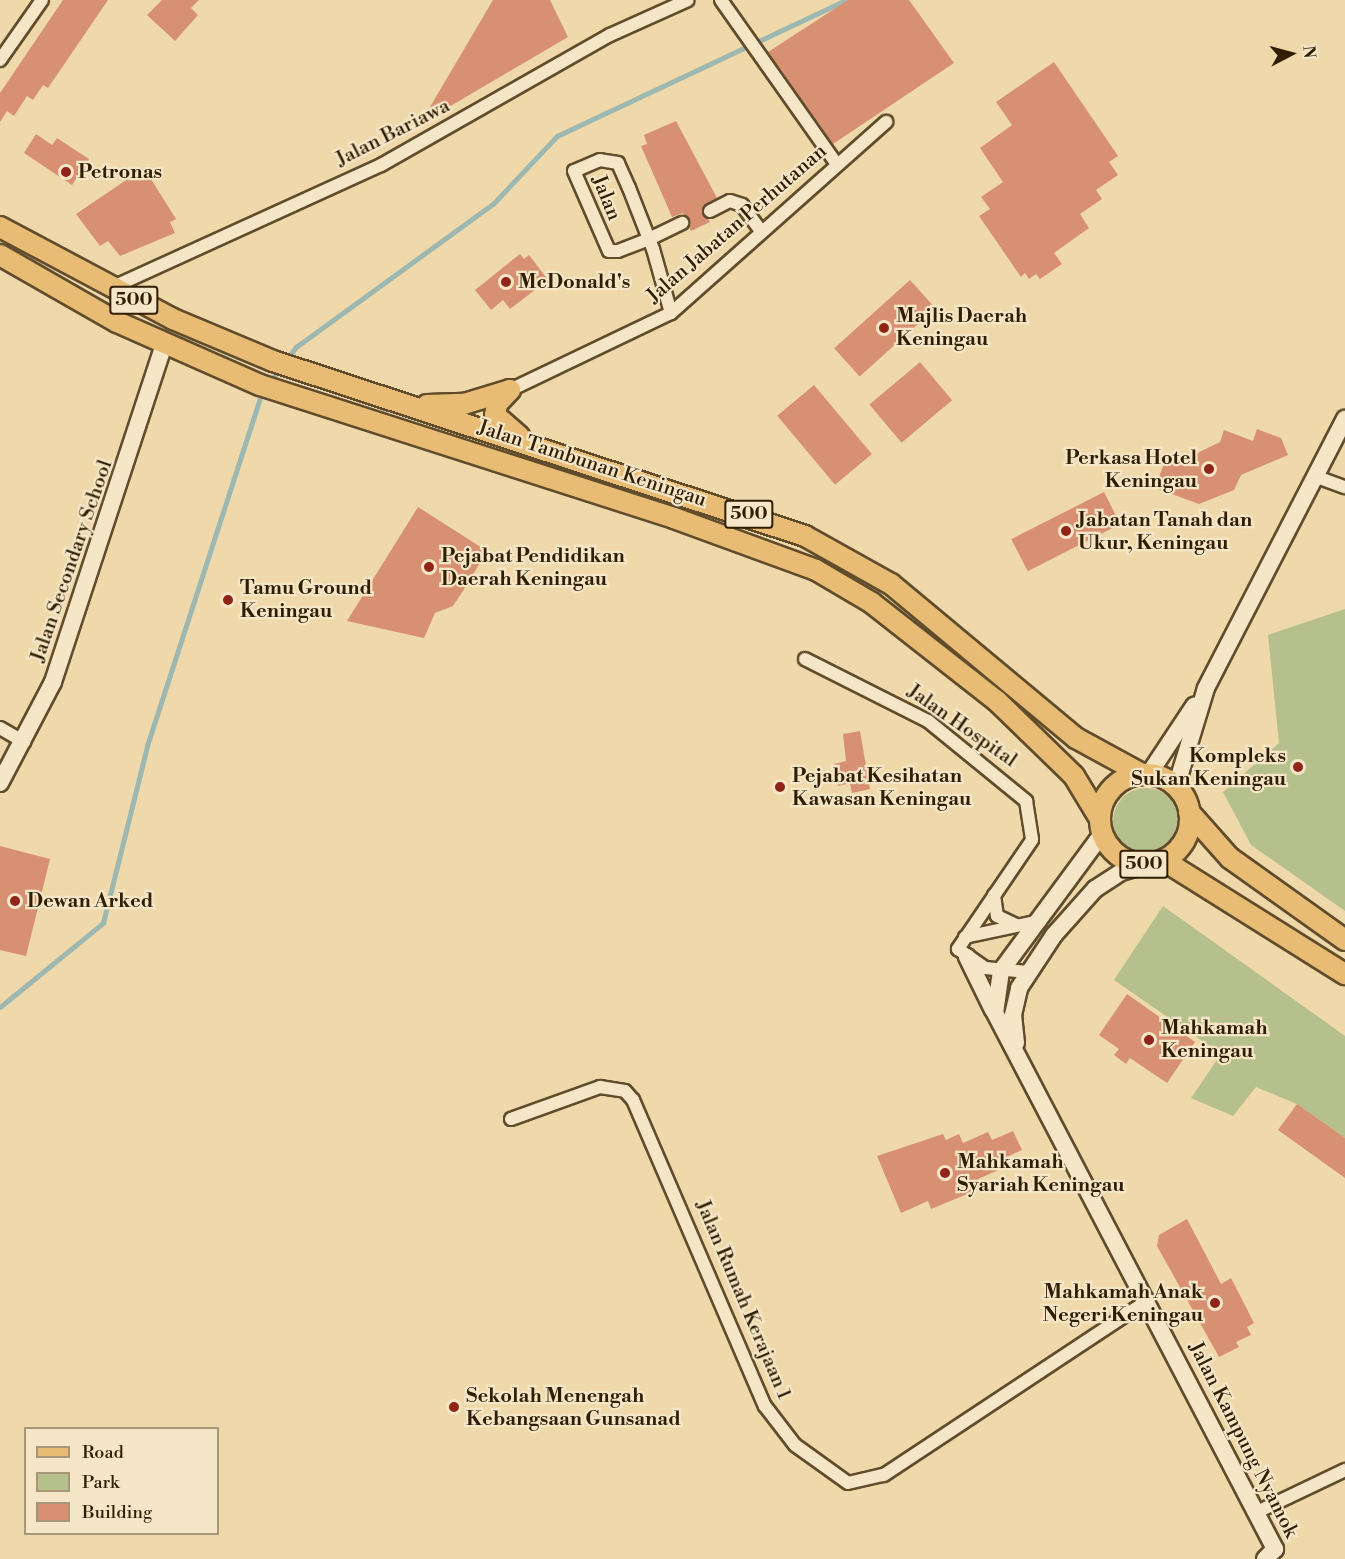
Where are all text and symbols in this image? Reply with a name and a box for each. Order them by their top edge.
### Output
north arrow [1261,24,1321,84]
text: N [1298,45,1320,59]
street label: Jalan Bariawa [332,94,454,172]
street label: Jalan Jabatan Perhutanan [642,140,832,308]
place label: Petronas [78,160,162,184]
marker: Petronas [59,165,73,179]
street label: Jalan [586,172,626,224]
place label: McDonald's [518,270,630,294]
marker: McDonald's [499,275,513,289]
road number: 500 [108,285,160,315]
place label: Majlis Daerah Keningau [896,304,1027,351]
marker: Majlis Daerah Keningau [877,321,891,335]
street label: Jalan Tambunan Keningau [475,416,709,512]
place label: Perkasa Hotel Keningau [1065,446,1197,493]
street label: Jalan Secondary School [26,457,118,665]
marker: Perkasa Hotel Keningau [1202,462,1216,476]
road number: 500 [724,499,774,529]
place label: Jabatan Tanah dan Ukur, Keningau [1078,508,1252,555]
marker: Jabatan Tanah dan Ukur, Keningau [1059,524,1073,538]
place label: Pejabat Pendidikan Daerah Keningau [441,544,625,591]
marker: Pejabat Pendidikan Daerah Keningau [422,560,436,574]
place label: Tamu Ground Keningau [240,576,372,623]
marker: Tamu Ground Keningau [221,593,235,607]
street label: Jalan Hospital [903,679,1021,773]
place label: Kompleks Sukan Keningau [1131,744,1286,791]
marker: Kompleks Sukan Keningau [1291,760,1305,774]
place label: Pejabat Kesihatan Kawasan Keningau [792,764,971,811]
marker: Pejabat Kesihatan Kawasan Keningau [773,780,787,794]
road number: 500 [1118,849,1170,879]
place label: Dewan Arked [27,889,153,913]
marker: Dewan Arked [8,894,22,908]
place label: Mahkamah Keningau [1161,1016,1268,1063]
marker: Mahkamah Keningau [1142,1033,1156,1047]
place label: Mahkamah Syariah Keningau [957,1150,1125,1197]
marker: Mahkamah Syariah Keningau [938,1166,952,1180]
street label: Jalan Rumah Kerajaan 1 [690,1197,796,1403]
place label: Mahkamah Anak Negeri Keningau [1043,1280,1203,1327]
marker: Mahkamah Anak Negeri Keningau [1208,1296,1222,1310]
street label: Jalan Kampung Nyamok [1183,1338,1303,1542]
place label: Sekolah Menengah Kebangsaan Gunsanad [466,1384,681,1431]
marker: Sekolah Menengah Kebangsaan Gunsanad [447,1400,461,1414]
legend [24,1427,219,1535]
text: Road [82,1441,124,1464]
text: Park [82,1471,119,1494]
text: Building [82,1501,152,1524]

